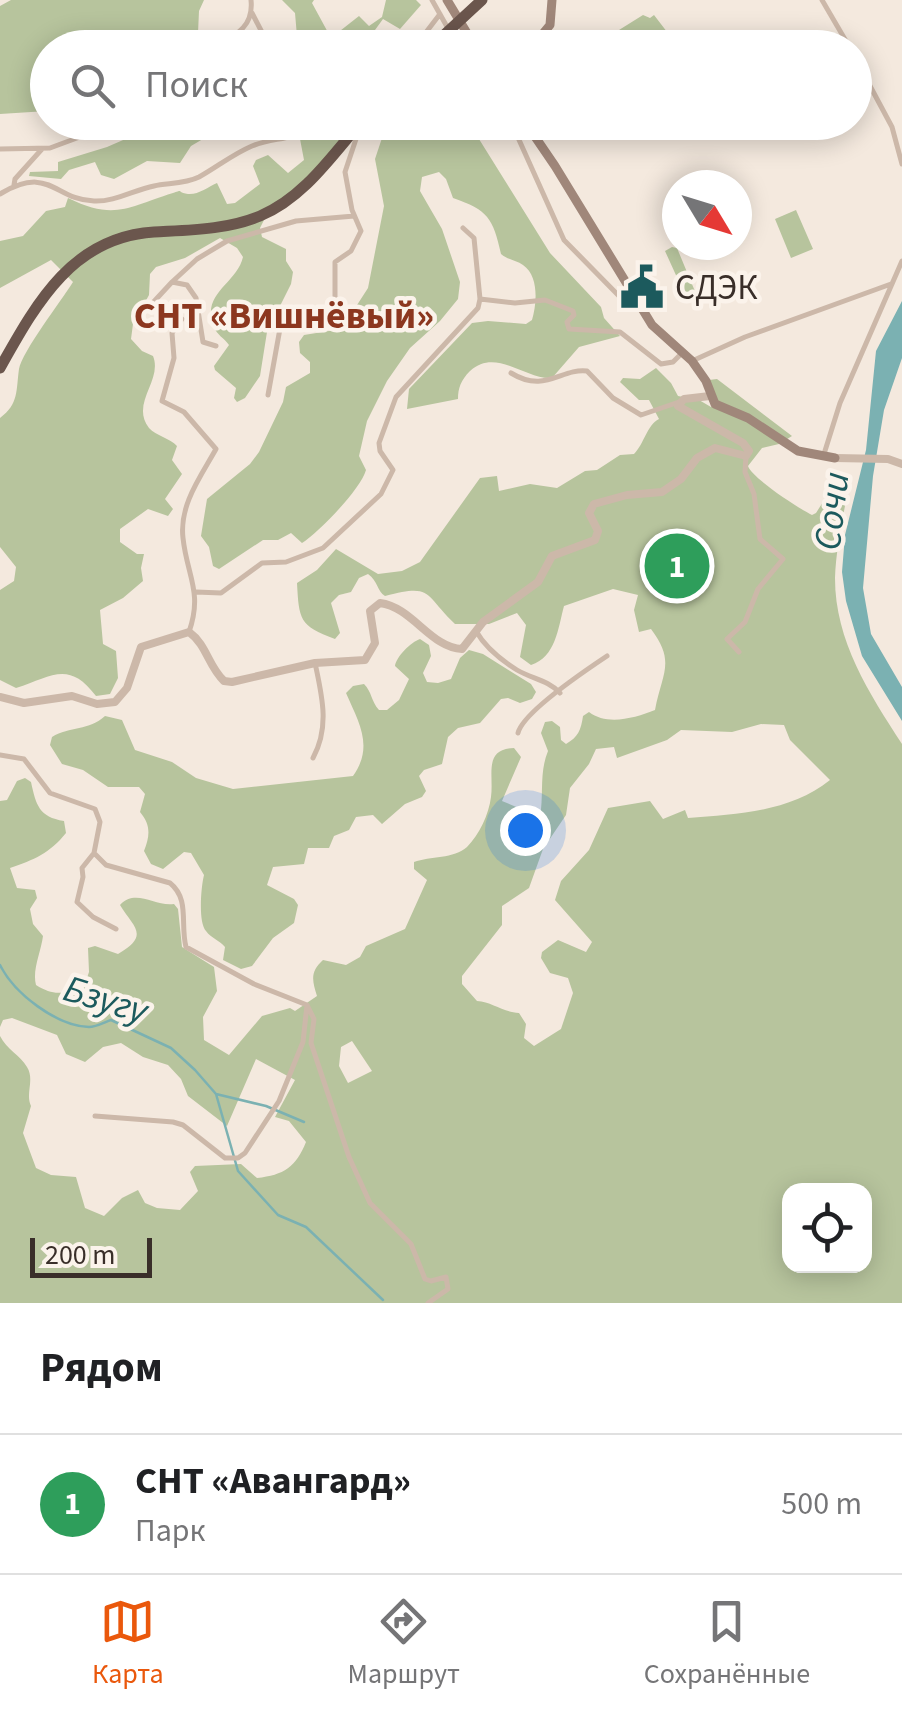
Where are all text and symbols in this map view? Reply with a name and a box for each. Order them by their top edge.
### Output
search box [30,30,872,140]
icon: search [65,58,120,113]
text: Поиск [145,58,248,112]
north arrow [662,170,752,260]
public building icon: СДЭК [618,263,666,311]
place label: СДЭК [675,263,758,313]
district label: СНТ «Вишнёвый» [134,289,434,343]
water label: Сочи [800,469,864,553]
pin: 1 [644,528,710,604]
your location [500,805,551,856]
water label: Бзугу [57,962,156,1039]
map controls [782,1183,872,1273]
button: locate [782,1183,872,1273]
scale bar [30,1233,152,1278]
text: 200 m [45,1235,116,1275]
text: Рядом [40,1338,163,1398]
text: СНТ «Авангард» [135,1454,411,1508]
text: 1 [64,1481,81,1527]
text: 500 m [781,1481,862,1527]
text: Парк [135,1508,205,1554]
tab: Карта [92,1594,164,1694]
tab: Маршрут [348,1594,460,1694]
tab: Сохранённые [644,1594,810,1694]

